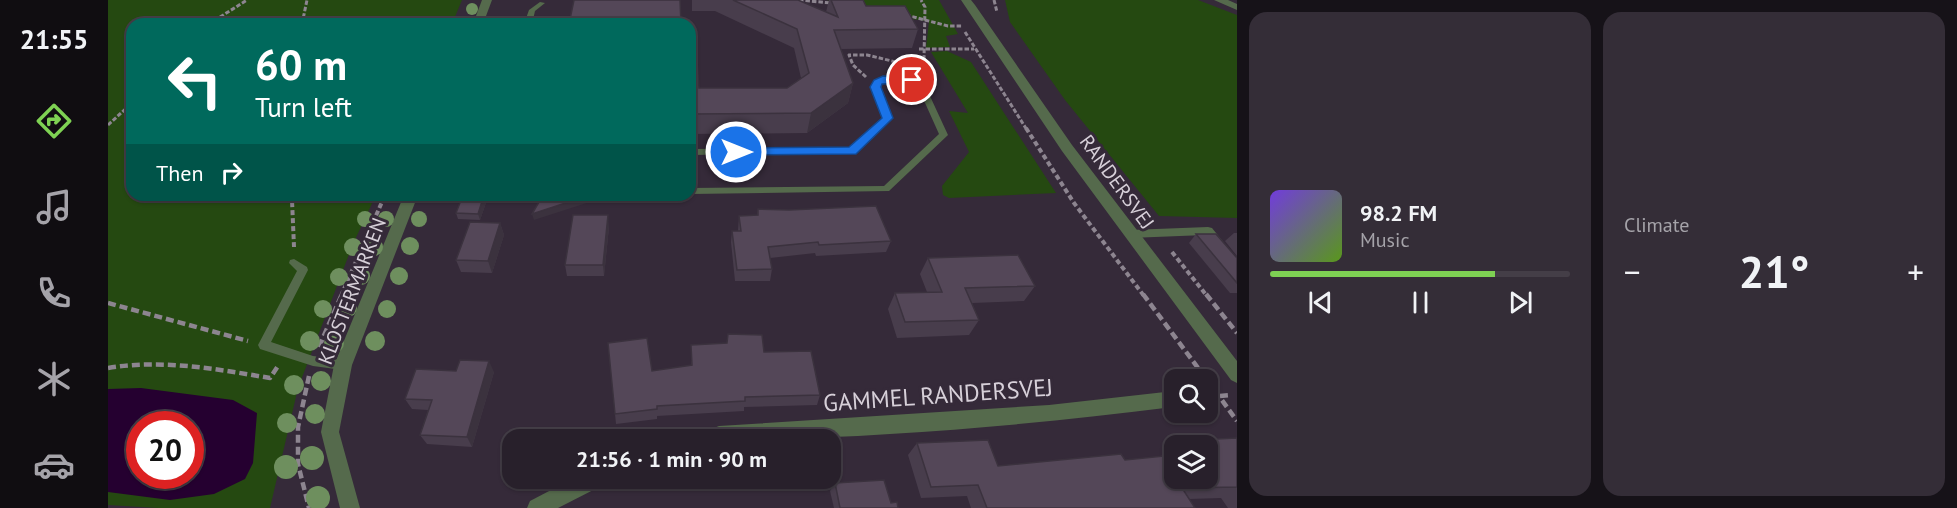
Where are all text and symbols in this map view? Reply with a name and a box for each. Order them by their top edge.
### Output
text: 21:55 [20,22,88,56]
text: 60 m [255,37,347,92]
icon: left [156,42,234,120]
pin [886,54,937,105]
icon: arrive [895,63,928,96]
text: Turn left [255,90,352,124]
icon: directions [33,100,75,142]
position arrow [704,120,768,184]
street label: RANDERSVEJ [1074,130,1160,234]
icon: right [215,156,248,189]
text: Then [156,159,203,187]
icon: music [33,186,75,228]
text: 98.2 FM [1360,199,1437,227]
text: Climate [1624,212,1690,238]
street label: KLOSTERMARKEN [312,214,392,368]
text: Music [1360,227,1409,253]
text: 21° [1739,242,1809,300]
text: − [1624,250,1641,293]
text: + [1907,250,1924,293]
icon: phone [33,272,75,314]
icon: previous [1304,286,1337,319]
icon: pause [1404,286,1437,319]
icon: next [1504,286,1537,319]
icon: climate [33,358,75,400]
map controls [1164,369,1218,489]
button: search [1164,369,1218,423]
street label: GAMMEL RANDERSVEJ [822,372,1054,418]
speed limit sign: 20 [126,411,204,489]
button: layers [1164,435,1218,489]
icon: car [33,444,75,486]
text: 21:56 · 1 min · 90 m [576,445,767,473]

